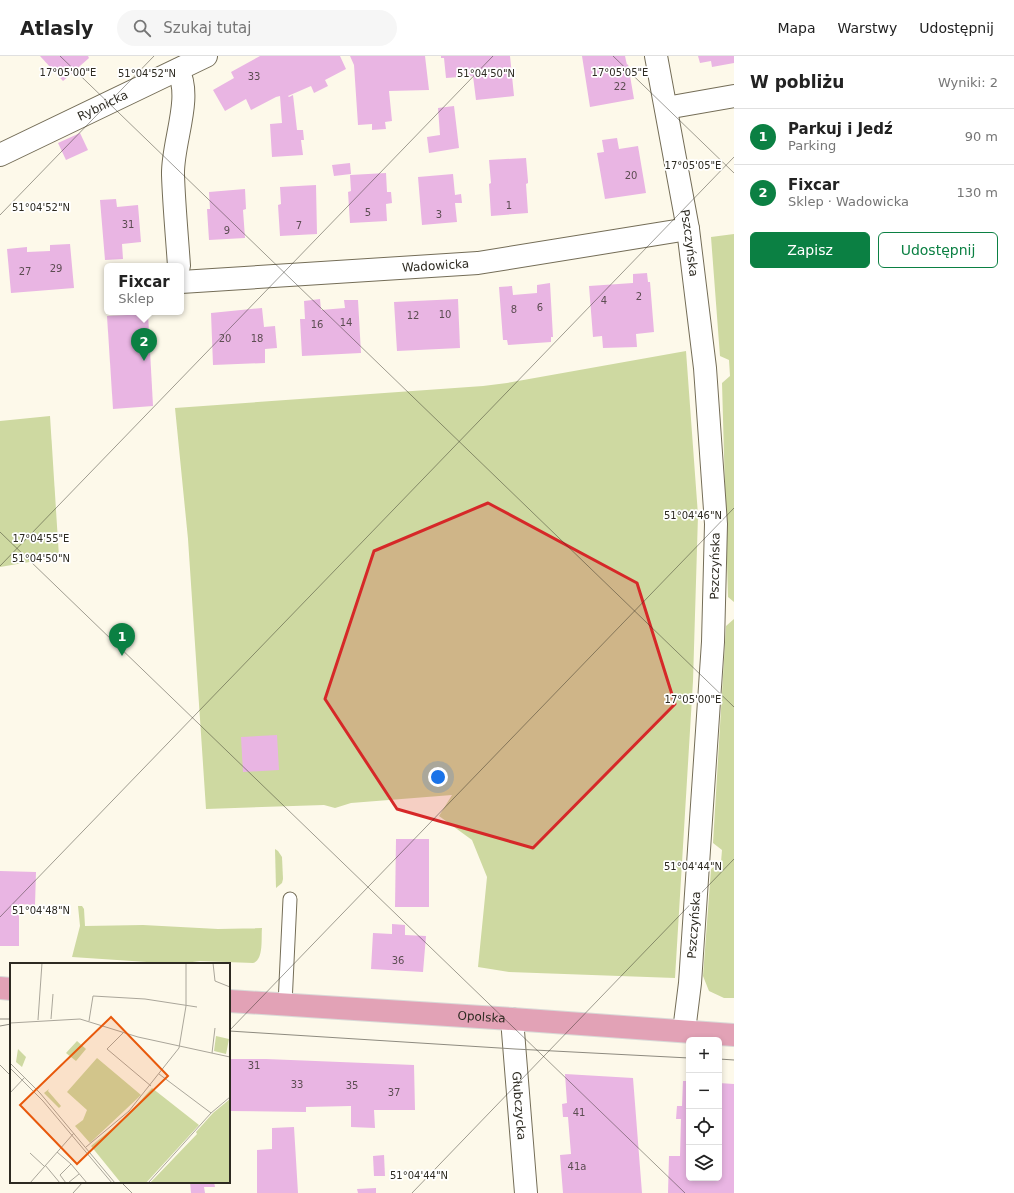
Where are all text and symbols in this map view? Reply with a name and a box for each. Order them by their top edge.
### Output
search box [117,10,397,46]
text: Atlasly [20,17,93,39]
icon: search [131,17,153,39]
text: Szukaj tutaj [163,19,251,37]
text: Mapa [777,20,816,36]
text: Warstwy [838,20,897,36]
text: Udostępnij [919,20,994,36]
text: 17°05'00"E [40,67,96,78]
text: 17°05'05"E [592,67,648,78]
text: 51°04'52"N [118,68,176,79]
text: 51°04'50"N [457,68,515,79]
house number: 33 [248,71,260,82]
text: W pobliżu [750,72,844,92]
text: Wyniki: 2 [938,75,998,90]
house number: 22 [614,81,626,92]
street label: Rybnicka [75,88,130,124]
text: Parkuj i Jedź [788,120,893,138]
text: 1 [758,129,768,144]
text: 90 m [965,129,998,144]
text: Parking [788,138,836,153]
text: 17°05'05"E [665,160,721,171]
house number: 20 [625,170,637,181]
text: Fixcar [788,176,839,194]
text: 2 [758,185,768,200]
text: 130 m [956,185,998,200]
text: Sklep · Wadowicka [788,194,909,209]
house number: 1 [506,200,512,211]
text: 51°04'52"N [12,202,70,213]
house number: 5 [365,207,371,218]
street label: Pszczyńska [678,208,701,277]
house number: 3 [436,209,442,220]
house number: 31 [122,219,134,230]
house number: 7 [296,220,302,231]
house number: 9 [224,225,230,236]
button: Zapisz [750,232,870,268]
button: Udostępnij [878,232,998,268]
street label: Wadowicka [401,257,470,275]
house number: 29 [50,263,62,274]
popup [104,263,184,315]
house number: 27 [19,266,31,277]
text: Fixcar [118,273,170,291]
text: Sklep [118,291,154,306]
house number: 2 [636,291,642,302]
house number: 4 [601,295,607,306]
house number: 6 [537,302,543,313]
house number: 8 [511,304,517,315]
house number: 10 [439,309,451,320]
house number: 12 [407,310,419,321]
house number: 14 [340,317,352,328]
house number: 16 [311,319,323,330]
pin: 2 [131,328,157,361]
house number: 20 [219,333,231,344]
house number: 18 [251,333,263,344]
text: 51°04'46"N [664,510,722,521]
street label: Pszczyńska [707,532,723,600]
text: 17°04'55"E [13,533,69,544]
text: 51°04'50"N [12,553,70,564]
pin: 1 [109,623,135,656]
text: 17°05'00"E [665,694,721,705]
your location [428,767,448,787]
text: 51°04'44"N [664,861,722,872]
street label: Pszczyńska [685,891,703,959]
text: 51°04'48"N [12,905,70,916]
house number: 36 [392,955,404,966]
inset map [10,963,230,1183]
street label: Opolska [457,1009,506,1026]
map controls [686,1037,722,1181]
button: + [686,1037,722,1073]
house number: 31 [248,1060,260,1071]
street label: Głubczycka [509,1071,529,1141]
button: − [686,1073,722,1109]
house number: 33 [291,1079,303,1090]
house number: 35 [346,1080,358,1091]
house number: 37 [388,1087,400,1098]
house number: 41 [573,1107,585,1118]
button: locate [686,1109,722,1145]
button: layers [686,1145,722,1181]
house number: 41a [568,1161,586,1172]
text: 51°04'44"N [390,1170,448,1181]

